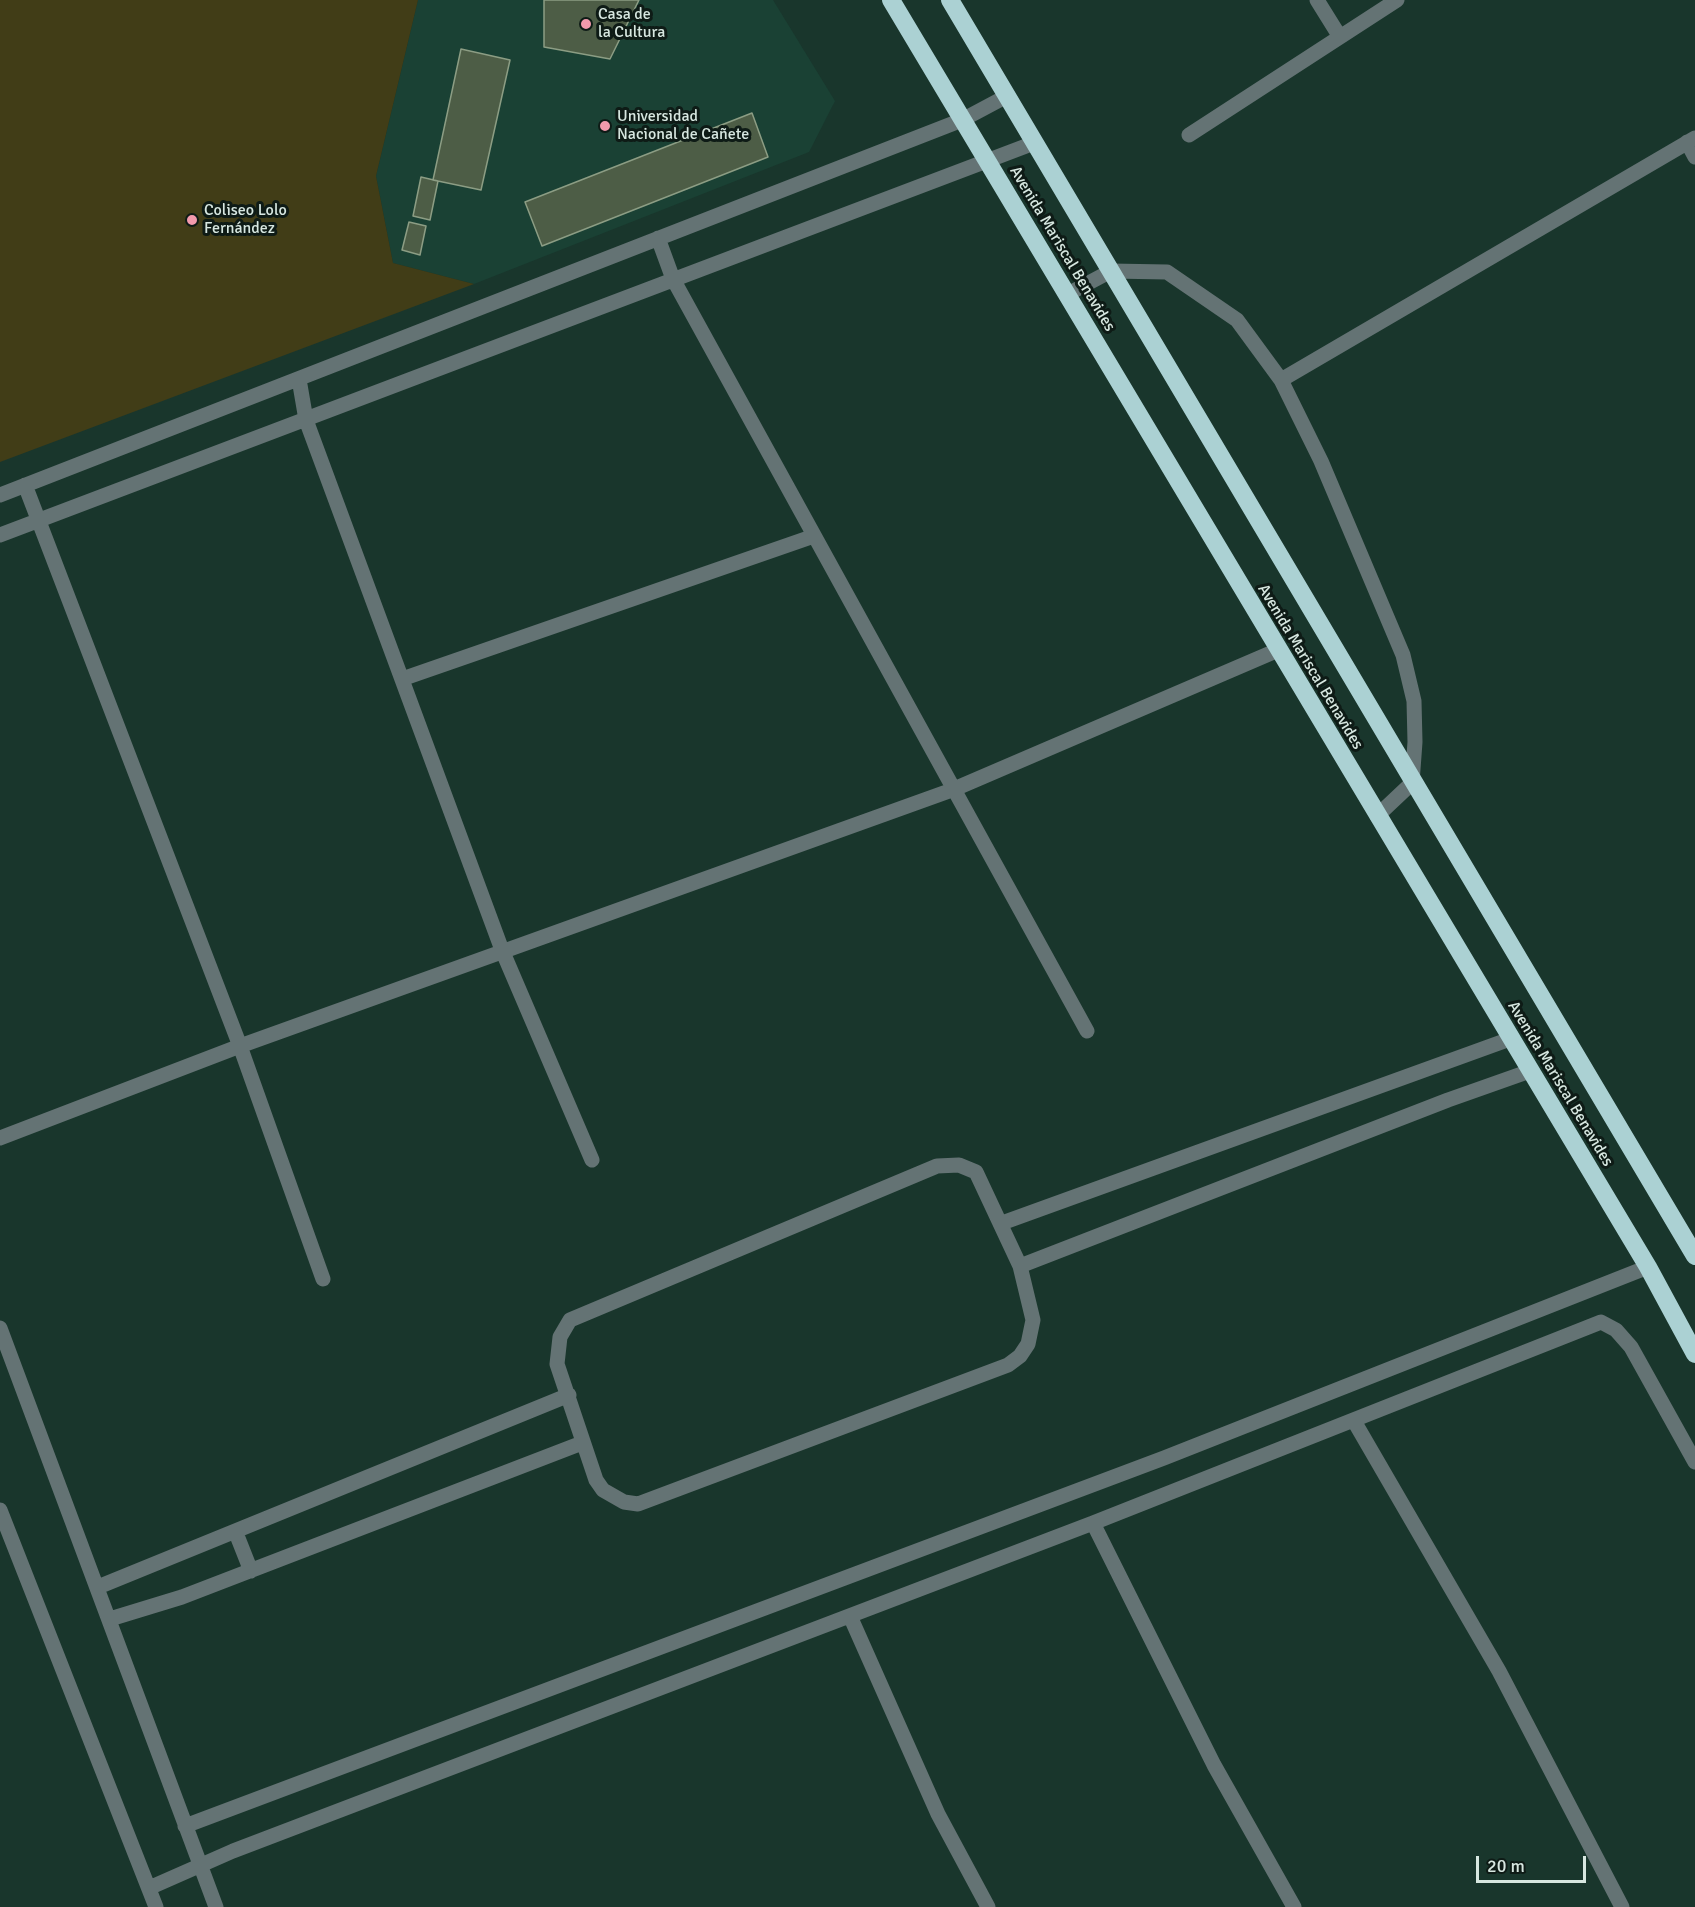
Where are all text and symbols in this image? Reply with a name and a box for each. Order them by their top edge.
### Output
place label: Casa de la Cultura [598,5,665,43]
marker: Casa de la Cultura [579,17,593,31]
place label: Universidad Nacional de Cañete [617,107,749,145]
marker: Universidad Nacional de Cañete [598,119,612,133]
street label: Avenida Mariscal Benavides [1005,163,1119,335]
place label: Coliseo Lolo Fernández [204,201,287,239]
marker: Coliseo Lolo Fernández [185,213,199,227]
street label: Avenida Mariscal Benavides [1253,581,1367,753]
street label: Avenida Mariscal Benavides [1503,998,1617,1170]
scale bar [1479,1844,1588,1882]
text: 20 m [1487,1855,1525,1877]

